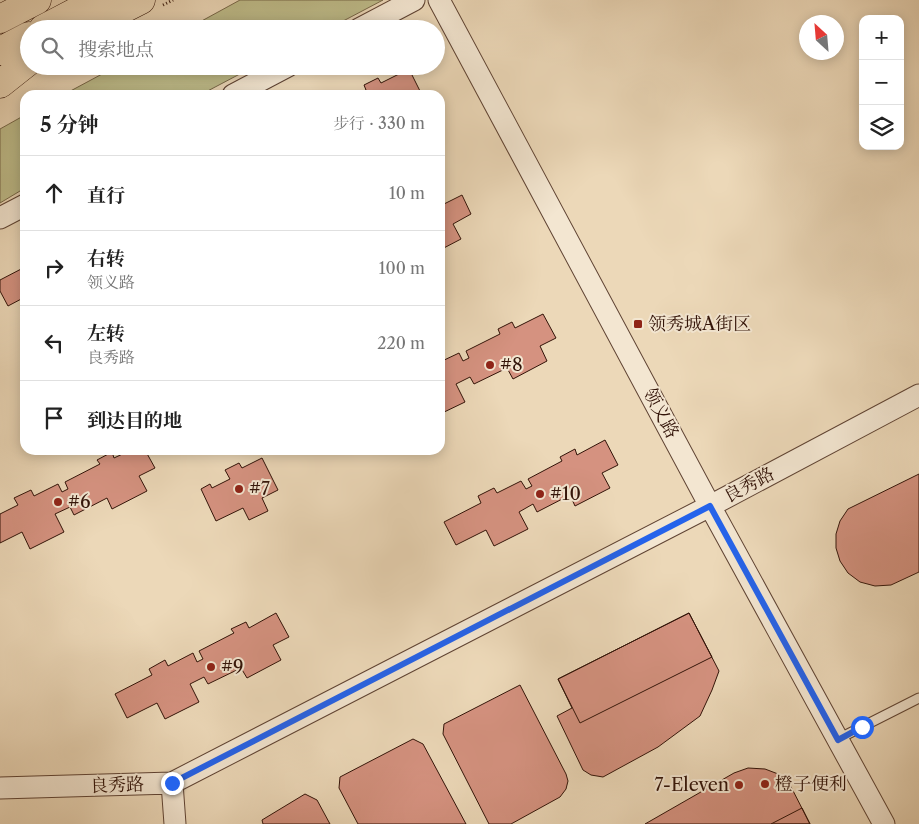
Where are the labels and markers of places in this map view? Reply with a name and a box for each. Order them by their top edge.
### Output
place label: 领秀城A街区 [648,313,751,335]
marker: 领秀城A街区 [632,318,644,330]
place label: #8 [500,354,523,376]
marker: #8 [484,359,496,371]
place label: #7 [249,478,270,500]
marker: #7 [233,483,245,495]
place label: #10 [550,483,581,505]
marker: #10 [534,488,546,500]
place label: #6 [68,491,91,513]
marker: #6 [52,496,64,508]
place label: #9 [221,656,244,678]
marker: #9 [205,661,217,673]
place label: 橙子便利 [775,773,847,795]
place label: 7-Eleven [654,774,729,796]
marker: 橙子便利 [759,778,771,790]
marker: 7-Eleven [733,779,745,791]

